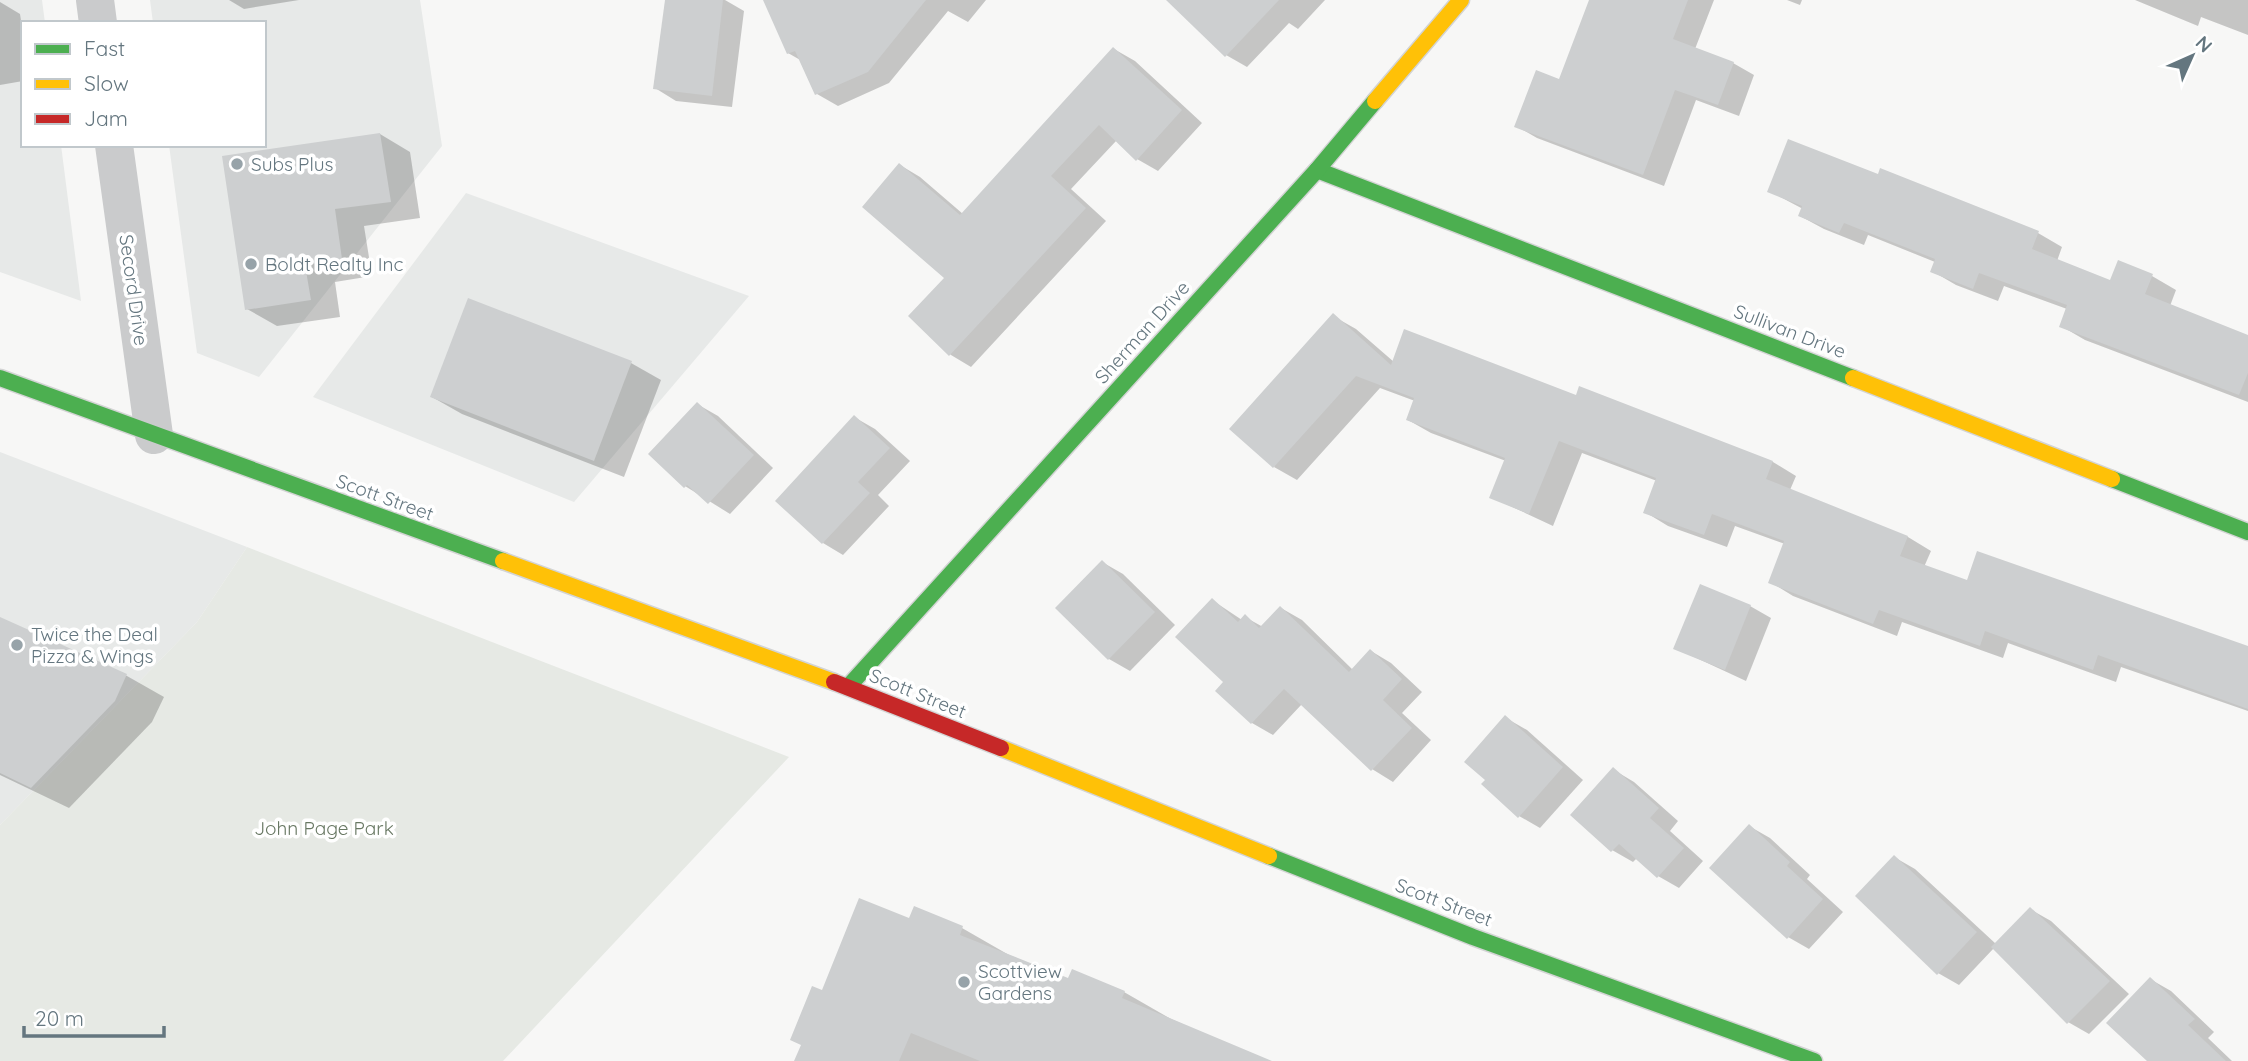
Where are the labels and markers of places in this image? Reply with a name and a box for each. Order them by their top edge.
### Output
place label: Subs Plus [251,152,334,176]
marker: Subs Plus [229,156,245,172]
place label: Boldt Realty Inc [265,252,404,276]
marker: Boldt Realty Inc [243,256,259,272]
place label: Twice the Deal Pizza & Wings [31,622,158,668]
marker: Twice the Deal Pizza & Wings [9,637,25,653]
place label: Scottview Gardens [978,959,1062,1005]
marker: Scottview Gardens [956,974,972,990]

